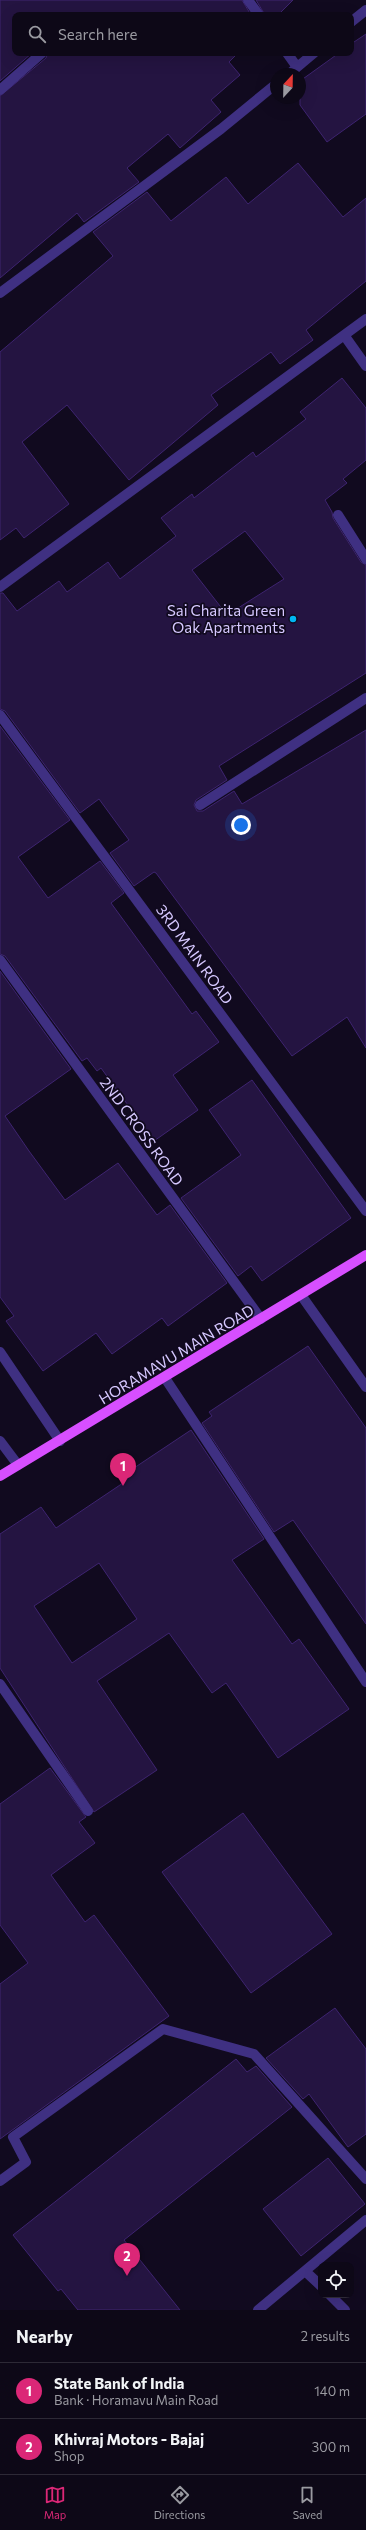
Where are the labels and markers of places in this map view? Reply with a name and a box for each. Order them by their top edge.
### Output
place label: Sai Charita Green Oak Apartments [167,601,285,636]
marker: Sai Charita Green Oak Apartments [288,614,298,624]
pin: 1 [110,1453,136,1486]
pin: 2 [114,2243,140,2276]

